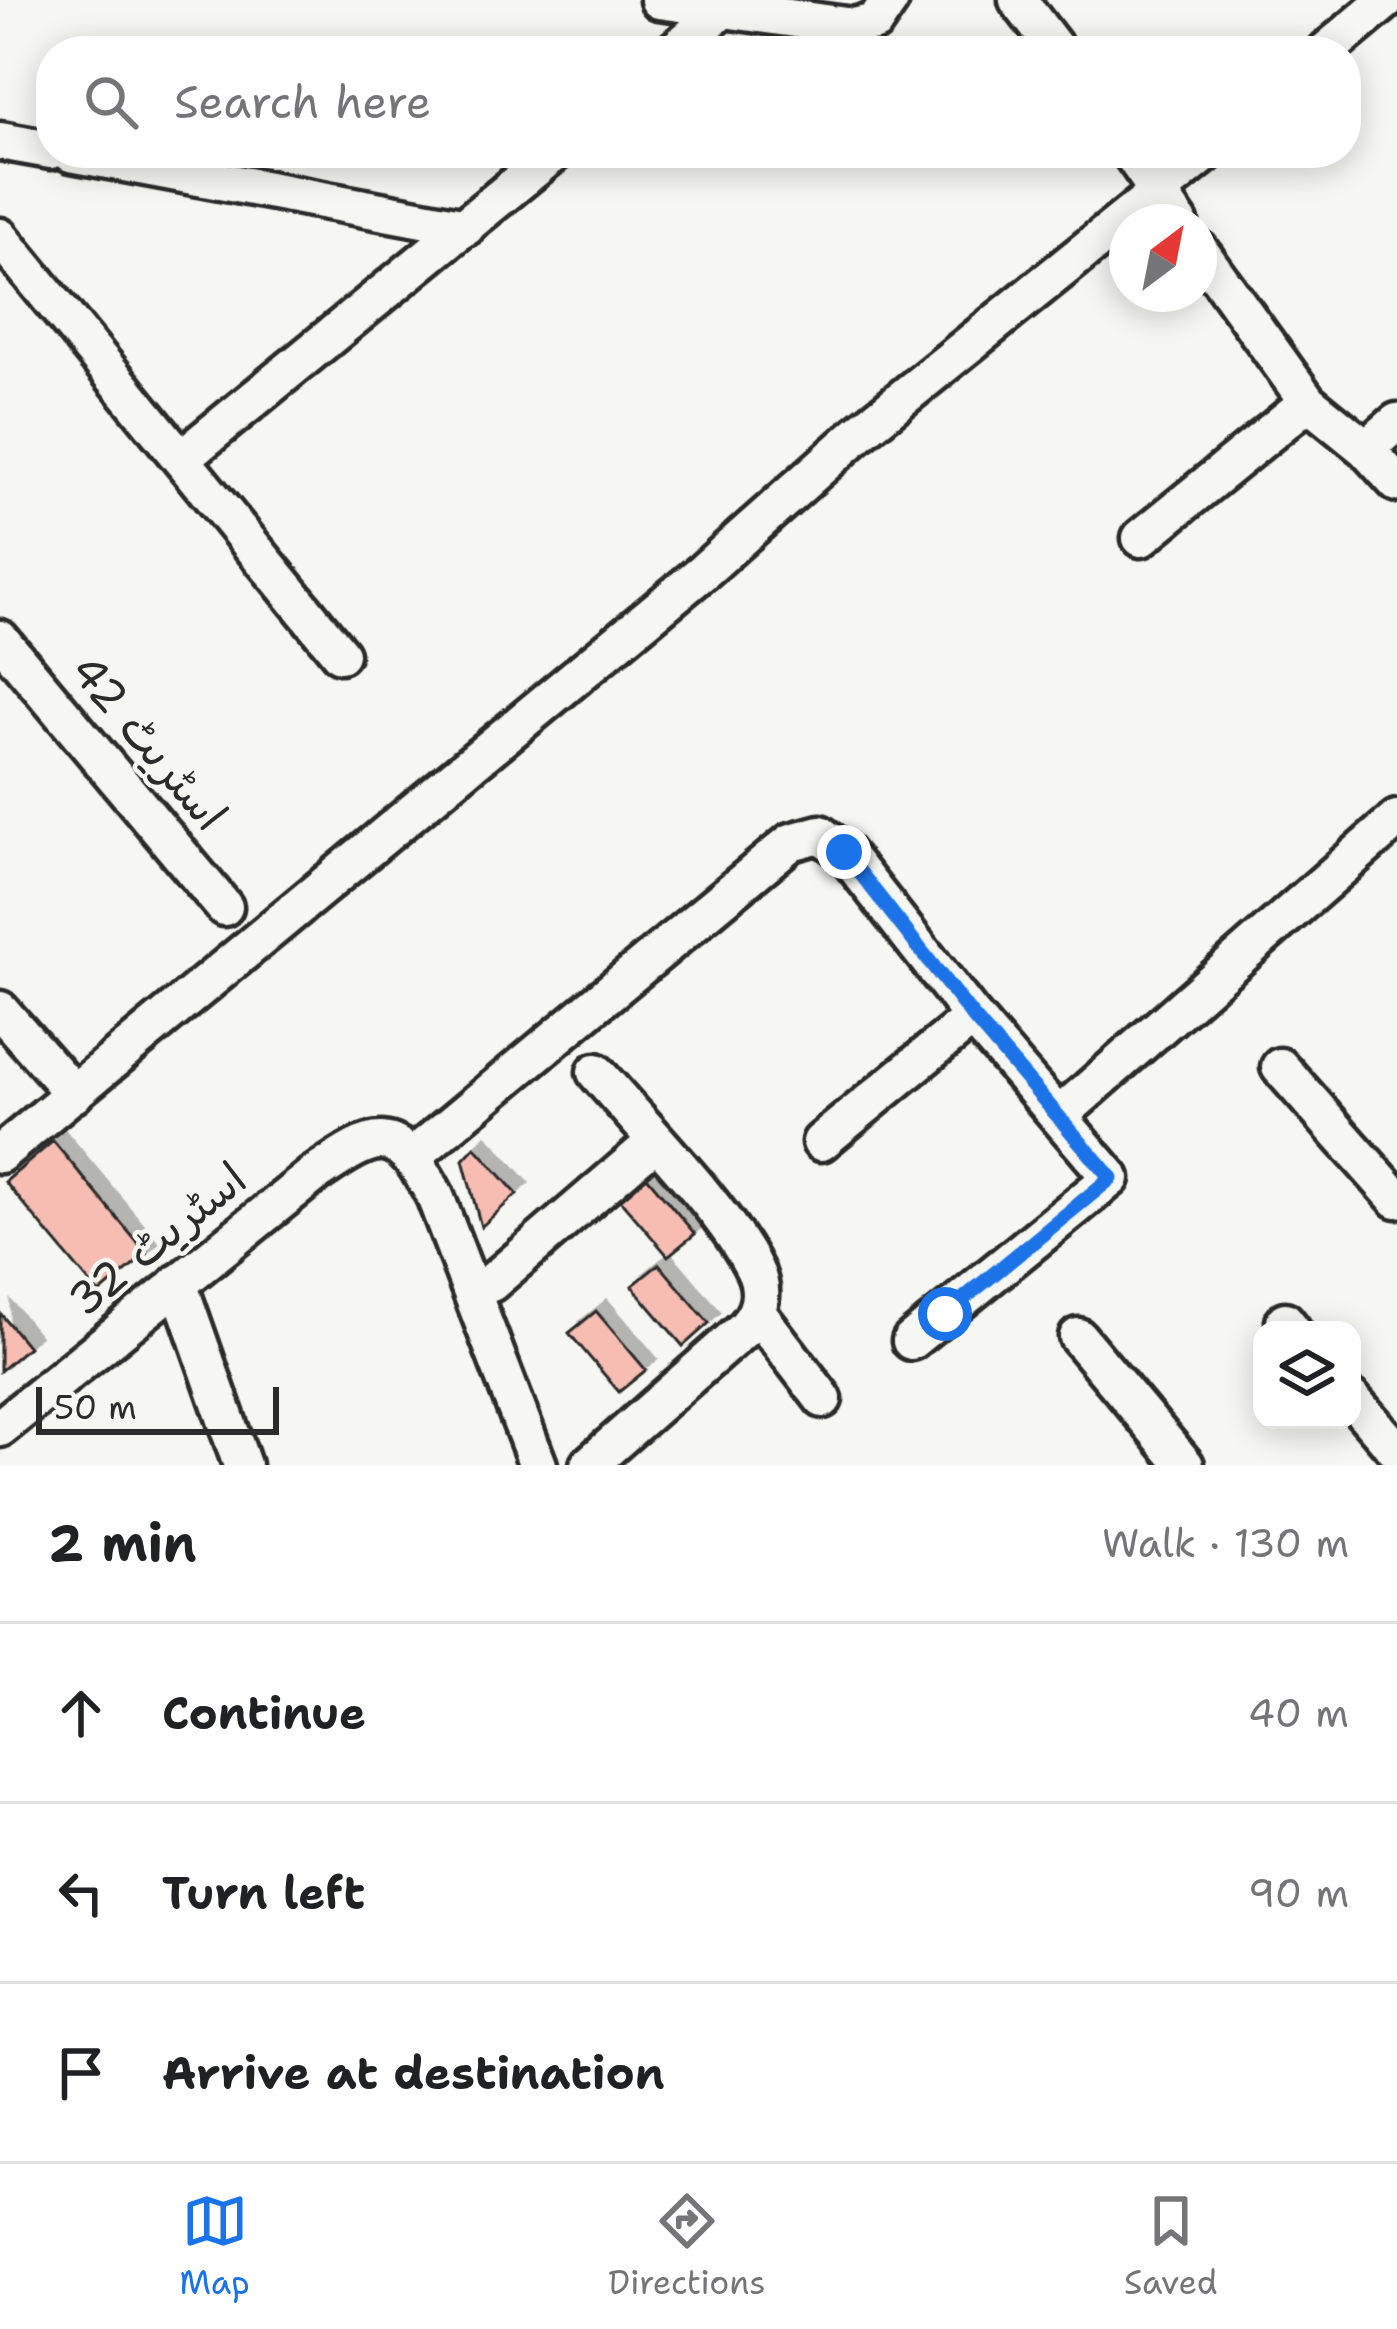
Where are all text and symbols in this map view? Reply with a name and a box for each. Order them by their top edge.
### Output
search box [36,36,1361,168]
icon: search [78,69,144,135]
text: Search here [174,72,431,132]
north arrow [1109,204,1217,312]
street label: اسٹریٹ 42 [58,641,240,843]
route end [817,825,871,879]
street label: اسٹریٹ 32 [55,1149,259,1329]
route start [918,1287,972,1341]
map controls [1253,1321,1361,1429]
button: layers [1253,1321,1361,1429]
scale bar [36,1381,279,1434]
text: 50 m [54,1385,137,1430]
text: 2 min [48,1509,197,1577]
text: Walk · 130 m [1102,1517,1349,1569]
icon: ahead [48,1680,114,1746]
text: Continue [162,1683,366,1743]
text: 40 m [1248,1687,1349,1739]
icon: left [48,1860,114,1926]
text: Turn left [162,1863,365,1923]
text: 90 m [1248,1867,1349,1919]
icon: arrive [48,2040,114,2106]
text: Arrive at destination [162,2043,665,2103]
tab: Map [179,2188,250,2305]
tab: Directions [608,2188,766,2305]
tab: Saved [1124,2188,1218,2305]

